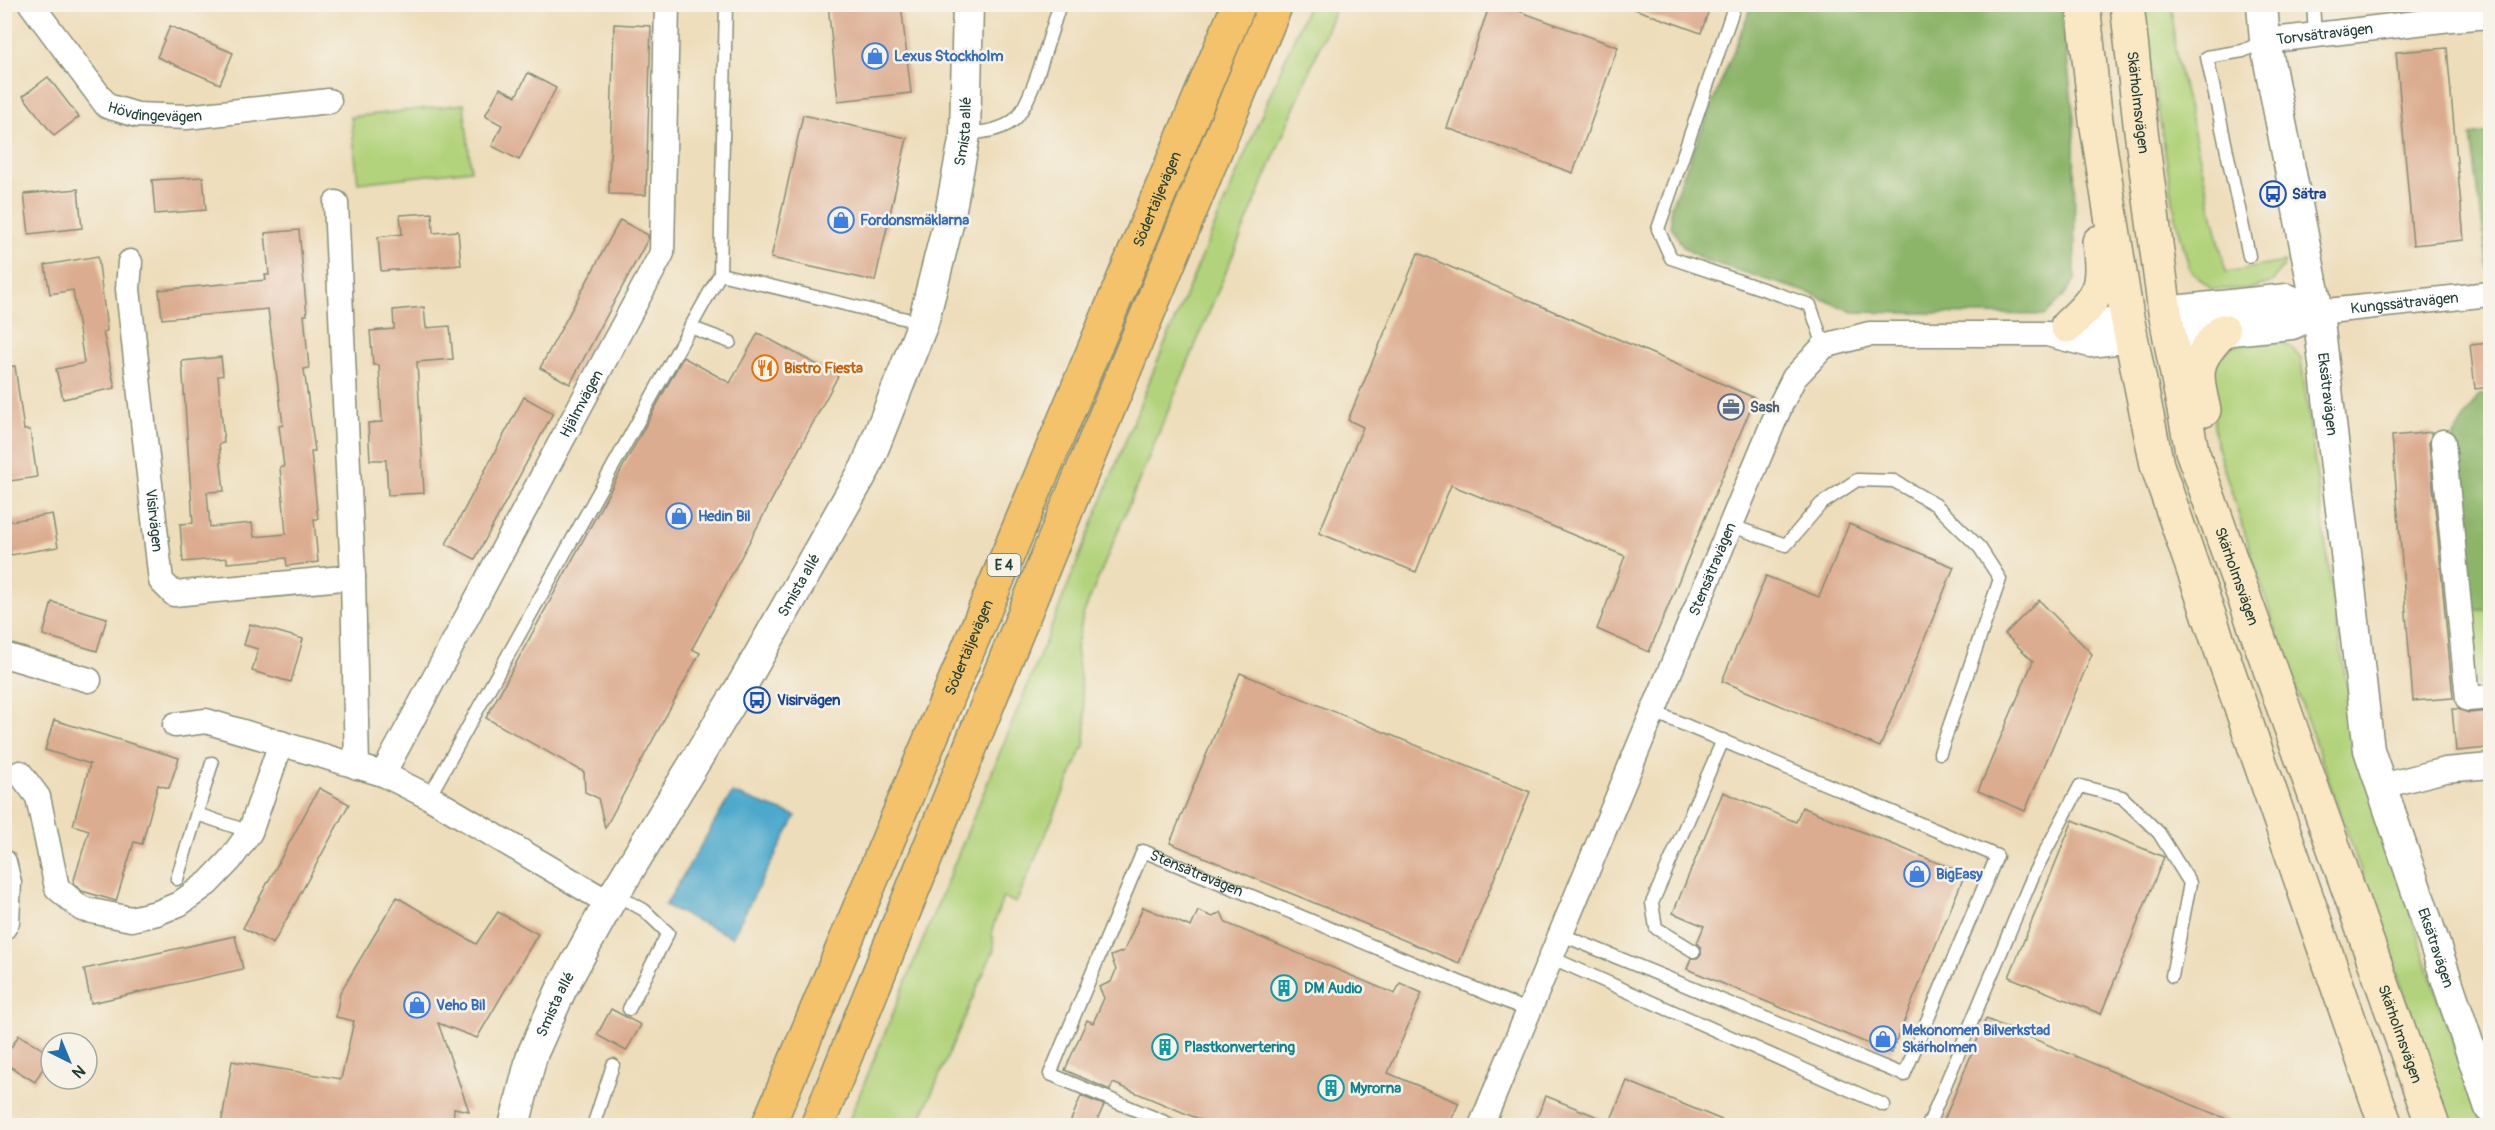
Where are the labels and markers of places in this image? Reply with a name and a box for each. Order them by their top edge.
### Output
shop icon: Lexus Stockholm [860,41,890,71]
place label: Lexus Stockholm [894,47,1004,66]
bus stop icon: Sätra [2258,179,2288,209]
place label: Sätra [2292,185,2326,204]
shop icon: Fordonsmäklarna [826,205,856,235]
place label: Fordonsmäklarna [860,211,969,230]
restaurant icon: Bistro Fiesta [750,353,780,383]
place label: Bistro Fiesta [784,359,863,378]
office icon: Sash [1716,392,1746,422]
place label: Sash [1750,398,1779,417]
shop icon: Hedin Bil [664,501,694,531]
place label: Hedin Bil [698,507,751,526]
bus stop icon: Visirvägen [742,685,772,715]
place label: Visirvägen [777,691,841,710]
shop icon: BigEasy [1902,859,1932,889]
place label: BigEasy [1936,865,1983,884]
building icon: DM Audio [1269,973,1299,1003]
place label: DM Audio [1304,979,1362,998]
shop icon: Veho Bil [402,990,432,1020]
place label: Veho Bil [436,996,485,1015]
place label: Mekonomen Bilverkstad Skärholmen [1902,1021,2050,1057]
shop icon: Mekonomen Bilverkstad Skärholmen [1868,1024,1898,1054]
building icon: Plastkonvertering [1150,1032,1180,1062]
place label: Plastkonvertering [1184,1038,1296,1057]
building icon: Myrorna [1316,1073,1346,1103]
place label: Myrorna [1350,1079,1401,1098]

